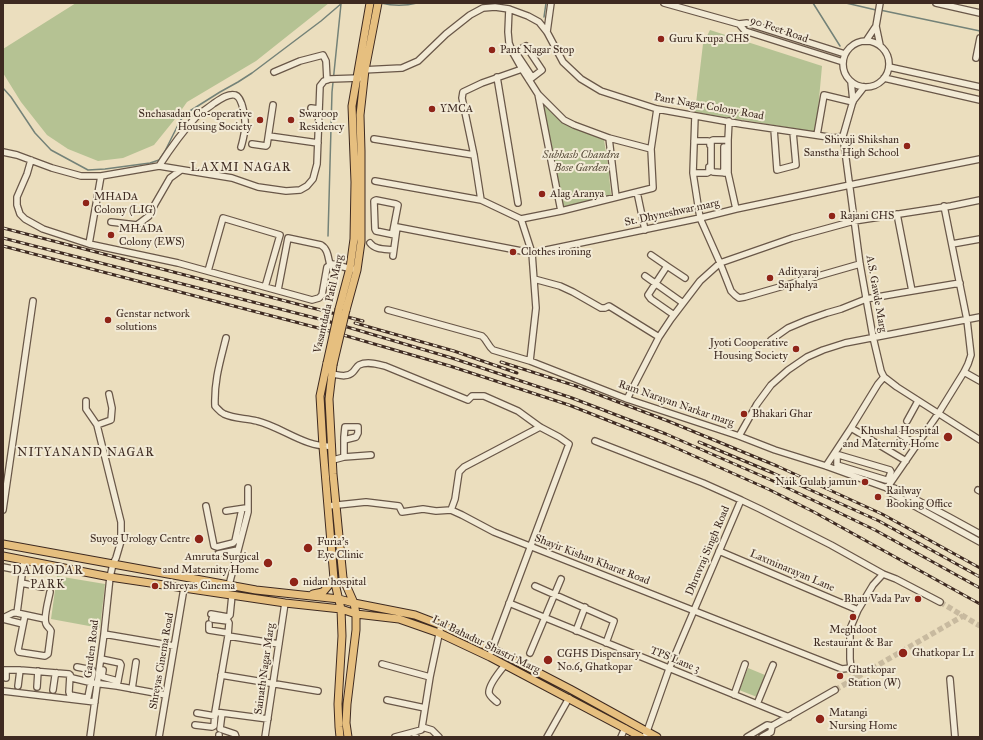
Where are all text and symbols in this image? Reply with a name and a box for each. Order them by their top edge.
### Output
street label: 90 Feet Road [748,14,810,46]
place label: Guru Krupa CHS [669,32,749,46]
marker: Guru Krupa CHS [656,34,666,44]
place label: Pant Nagar Stop [500,43,574,57]
marker: Pant Nagar Stop [487,45,497,55]
street label: Pant Nagar Colony Road [653,91,765,123]
place label: YMCA [440,102,473,116]
marker: YMCA [427,104,437,114]
place label: Snehasadan Co-operative Housing Society [139,107,252,133]
place label: Swaroop Residency [299,107,344,133]
marker: Snehasadan Co-operative Housing Society [255,115,265,125]
marker: Swaroop Residency [286,115,296,125]
place label: Shivaji Shikshan Sanstha High School [804,133,899,159]
marker: Shivaji Shikshan Sanstha High School [902,141,912,151]
park label: Subhash Chandra Bose Garden [543,148,619,174]
district label: LAXMI NAGAR [191,161,291,175]
place label: Alag Aranya [550,187,604,201]
marker: Alag Aranya [537,189,547,199]
place label: MHADA Colony (LIG) [94,190,156,216]
street label: St. Dhyneshwar marg [623,197,721,229]
marker: MHADA Colony (LIG) [81,198,91,208]
place label: Rajani CHS [840,209,894,223]
marker: Rajani CHS [827,211,837,221]
place label: MHADA Colony (EWS) [119,222,185,248]
marker: MHADA Colony (EWS) [106,230,116,240]
place label: Clothes ironing [521,245,591,259]
marker: Clothes ironing [508,247,518,257]
street label: Vasantdada Patil Marg [311,253,347,355]
street label: A.S. Gawde Marg [863,254,889,334]
place label: Adityaraj Saphalya [778,265,819,291]
marker: Adityaraj Saphalya [765,273,775,283]
place label: Genstar network solutions [116,307,190,333]
marker: Genstar network solutions [103,315,113,325]
place label: Jyoti Cooperative Housing Society [710,336,788,362]
marker: Jyoti Cooperative Housing Society [791,344,801,354]
street label: Ram Narayan Narkar marg [616,378,736,430]
place label: Bhakari Ghar [752,407,812,421]
marker: Bhakari Ghar [739,409,749,419]
place label: Khushal Hospital and Maternity Home [843,424,939,450]
marker: Khushal Hospital and Maternity Home [942,431,954,443]
district label: NITYANAND NAGAR [17,446,155,460]
place label: Naik Gulab jamun [775,475,857,489]
marker: Naik Gulab jamun [860,477,870,487]
place label: Railway Booking Office [886,484,952,510]
marker: Railway Booking Office [873,492,883,502]
street label: Dhruvraj Singh Road [683,504,733,598]
place label: Suyog Urology Centre [90,532,190,546]
street label: Shayir Kishan Kharat Road [532,532,652,588]
marker: Suyog Urology Centre [193,533,205,545]
place label: Furia's Eye Clinic [317,535,364,561]
marker: Furia's Eye Clinic [302,542,314,554]
street label: Laxminarayan Lane [748,547,836,595]
place label: Amruta Surgical and Maternity Home [163,550,259,576]
marker: Amruta Surgical and Maternity Home [262,557,274,569]
district label: DAMODAR PARK [12,564,84,592]
place label: nidan hospital [303,575,366,589]
marker: nidan hospital [288,576,300,588]
place label: Shreyas Cinema [163,579,235,593]
marker: Shreyas Cinema [150,581,160,591]
place label: Bhau Vada Pav [844,592,910,606]
marker: Bhau Vada Pav [913,594,923,604]
street label: Shreyas Cinema Road [147,612,177,710]
marker: Meghdoot Restaurant & Bar [848,612,858,622]
street label: Lal Bahadur Shastri Marg [430,613,542,677]
street label: Garden Road [82,619,102,679]
street label: Sainath Nagar Marg [252,622,278,716]
place label: Meghdoot Restaurant & Bar [813,623,893,649]
street label: TPS Lane 3 [648,644,702,676]
place label: Ghatkopar L1 [912,646,974,660]
place label: CGHS Dispensary No.6, Ghatkopar [557,647,640,673]
marker: Ghatkopar L1 [897,647,909,659]
marker: CGHS Dispensary No.6, Ghatkopar [542,654,554,666]
place label: Ghatkopar Station (W) [848,663,901,689]
marker: Ghatkopar Station (W) [835,671,845,681]
place label: Matangi Nursing Home [829,706,897,732]
marker: Matangi Nursing Home [814,713,826,725]

